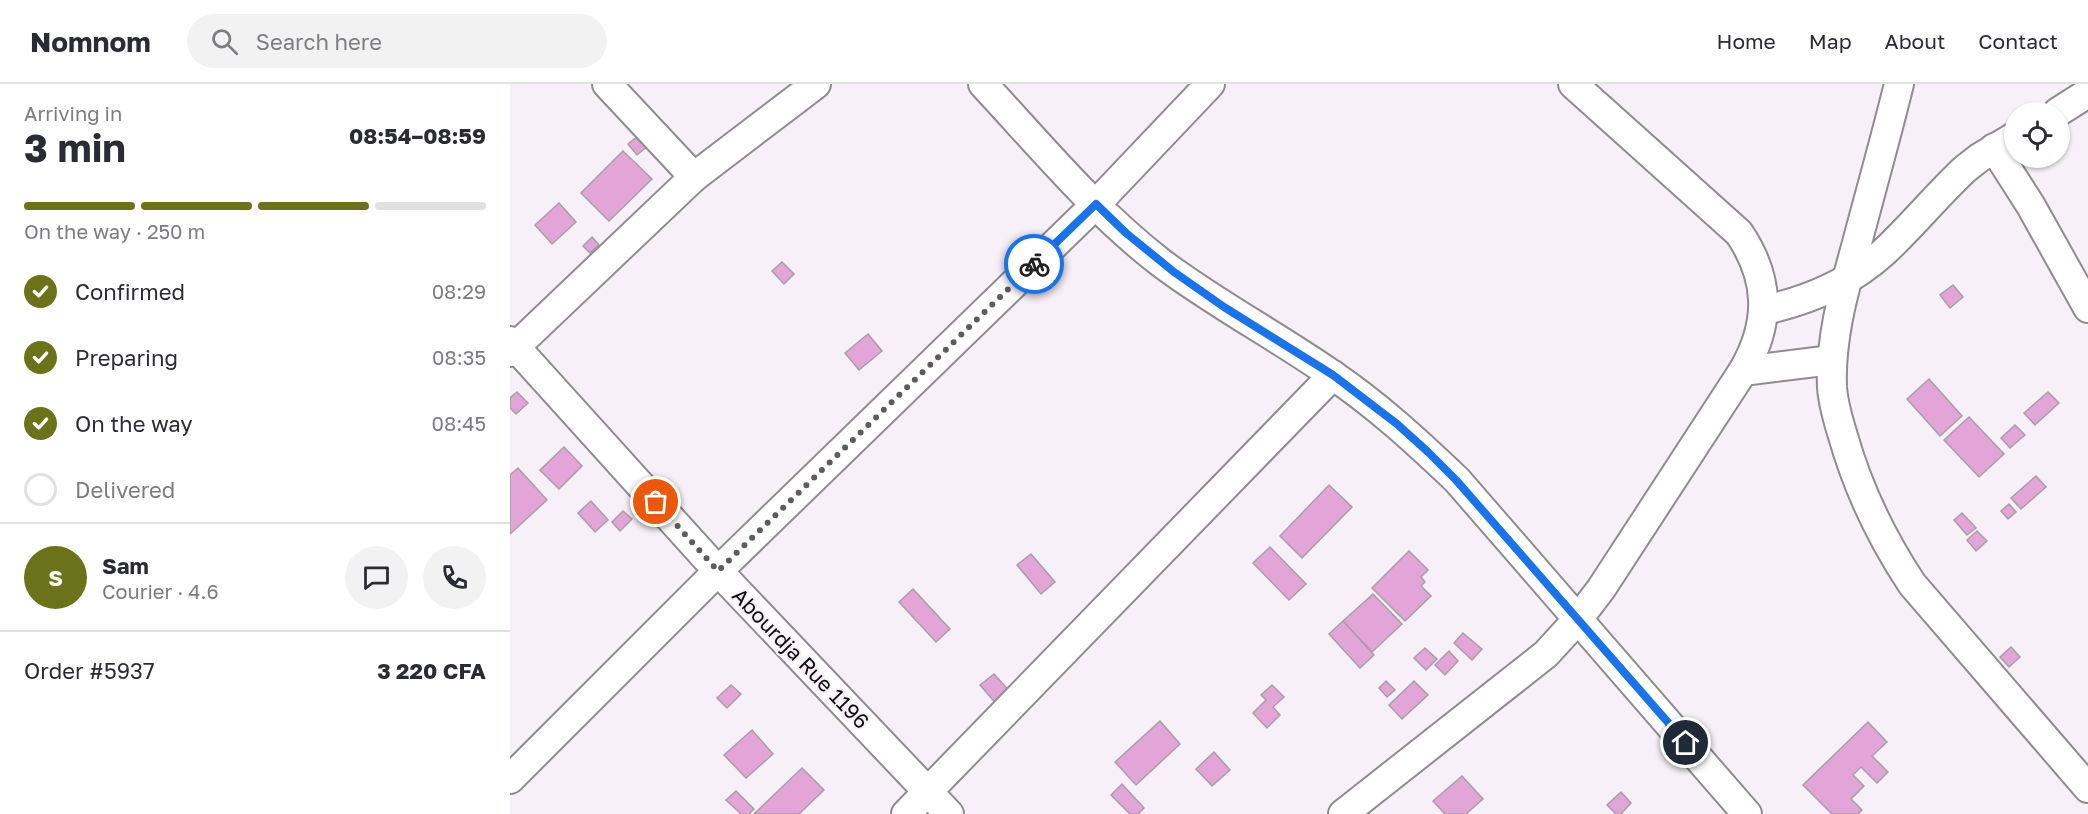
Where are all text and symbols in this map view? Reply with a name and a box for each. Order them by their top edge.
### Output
search box [187,14,607,68]
text: Nomnom [30,25,151,58]
icon: search [208,25,241,58]
text: Search here [256,28,382,55]
text: Home [1716,28,1776,54]
text: Map [1809,28,1852,54]
text: About [1885,28,1945,54]
text: Contact [1978,28,2058,54]
text: Arriving in [24,101,122,125]
map controls [2004,102,2070,168]
button: locate [2004,102,2070,168]
text: 08:54–08:59 [349,122,486,149]
text: 3 min [24,124,126,171]
text: On the way · 250 m [24,219,205,243]
courier [1004,234,1064,294]
icon: bike [1018,248,1051,281]
icon: check [24,275,57,308]
text: Confirmed [75,278,185,305]
text: 08:29 [432,279,486,303]
icon: check [24,341,57,374]
text: Preparing [75,344,178,371]
text: 08:35 [432,345,486,369]
icon: check [24,407,57,440]
text: On the way [75,410,193,437]
text: 08:45 [432,411,486,435]
text: Delivered [75,476,175,503]
pin [630,476,681,527]
icon: bag [639,485,672,518]
button: chat [345,546,408,609]
button: phone [423,546,486,609]
text: Sam [102,552,149,579]
text: S [48,564,63,591]
text: Courier · 4.6 [102,579,219,603]
street label: Abourdja Rue 1196 [727,582,875,734]
text: Order #5937 [24,657,155,684]
text: 3 220 CFA [377,657,486,684]
pin [1660,717,1711,768]
icon: home [1669,726,1702,759]

